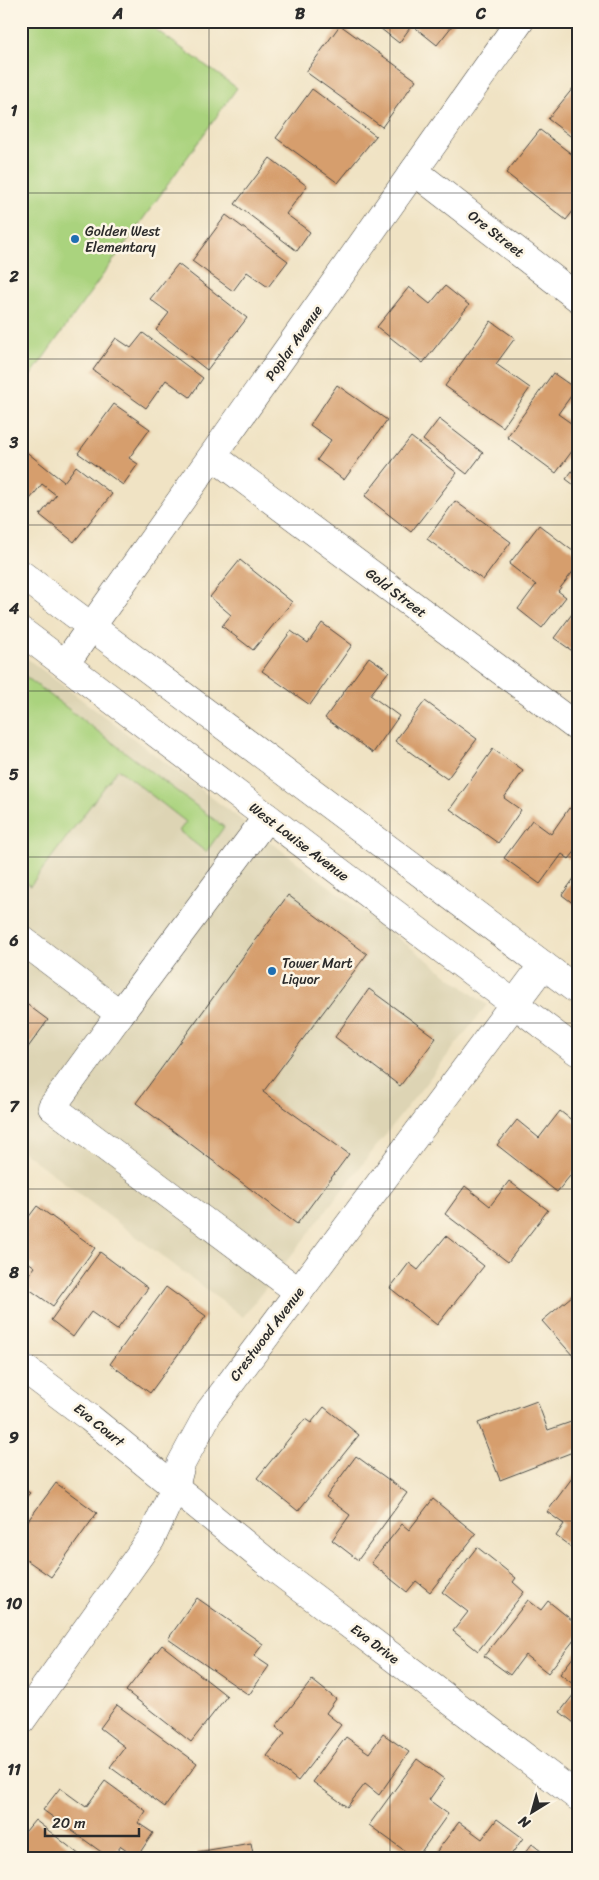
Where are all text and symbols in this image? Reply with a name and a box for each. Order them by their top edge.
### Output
text: A [112,0,123,28]
text: B [295,0,306,28]
text: C [475,0,487,28]
text: 1 [11,96,18,125]
street label: Ore Street [462,204,530,264]
place label: Golden West Elementary [85,219,161,260]
marker: Golden West Elementary [69,233,81,245]
text: 2 [8,262,19,291]
street label: Poplar Avenue [258,300,330,386]
text: 3 [9,428,19,457]
street label: Gold Street [360,561,432,625]
text: 4 [8,594,19,623]
text: 5 [9,760,19,789]
street label: West Louise Avenue [243,796,355,888]
text: 6 [8,926,19,955]
place label: Tower Mart Liquor [282,951,353,992]
marker: Tower Mart Liquor [266,965,278,977]
text: 7 [9,1092,20,1121]
text: 8 [8,1258,19,1287]
street label: Crestwood Avenue [223,1281,311,1387]
street label: Eva Court [68,1397,131,1454]
text: 9 [9,1423,19,1452]
text: 10 [6,1589,22,1618]
street label: Eva Drive [345,1617,405,1671]
text: 11 [7,1755,21,1784]
north arrow [506,1788,556,1838]
scale bar [45,1805,139,1837]
text: N [513,1809,537,1835]
text: 20 m [52,1810,86,1836]

